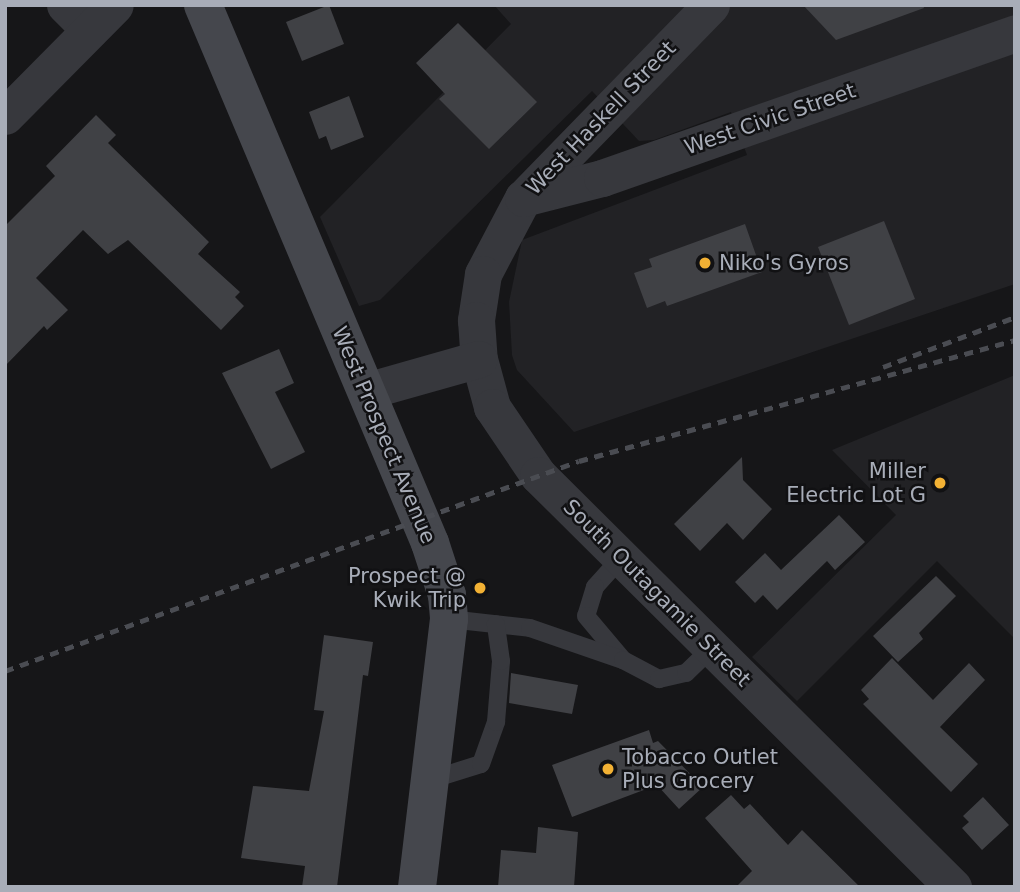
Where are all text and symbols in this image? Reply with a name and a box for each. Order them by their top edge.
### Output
street label: West Haskell Street [521,36,681,200]
street label: West Civic Street [681,78,859,160]
place label: Niko's Gyros [719,250,849,276]
marker: Niko's Gyros [697,255,713,271]
street label: West Prospect Avenue [327,323,441,547]
place label: Miller Electric Lot G [786,458,926,508]
marker: Miller Electric Lot G [932,475,948,491]
street label: South Outagamie Street [558,494,756,692]
place label: Prospect @ Kwik Trip [348,563,466,613]
marker: Prospect @ Kwik Trip [472,580,488,596]
place label: Tobacco Outlet Plus Grocery [622,744,778,794]
marker: Tobacco Outlet Plus Grocery [600,761,616,777]

